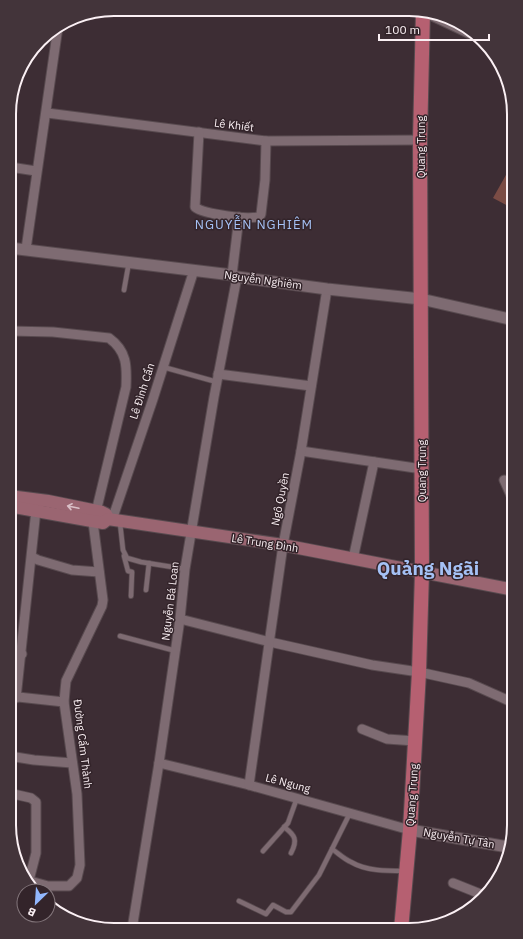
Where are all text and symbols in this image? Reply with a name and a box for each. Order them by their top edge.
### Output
scale bar [379,16,489,42]
text: 100 m [385,22,420,37]
street label: Quang Trung [414,115,428,178]
street label: Lê Khiết [213,116,255,134]
district label: NGUYỄN NGHIÊM [195,215,313,233]
street label: Nguyễn Nghiêm [223,268,303,292]
street label: Lê Đình Cẩn [126,361,158,421]
street label: Quang Trung [415,439,429,502]
street label: Ngô Quyền [268,471,292,527]
one-way arrow [67,502,80,510]
street label: Lê Trung Đình [231,531,299,555]
district label: Quảng Ngãi [377,556,479,580]
street label: Nguyễn Bá Loan [158,561,182,641]
street label: Đường Cẩm Thành [71,698,95,790]
street label: Quang Trung [403,763,421,827]
street label: Lê Ngung [264,770,312,796]
street label: Nguyễn Tự Tân [422,825,496,851]
north arrow [16,883,56,923]
text: B [25,904,38,920]

